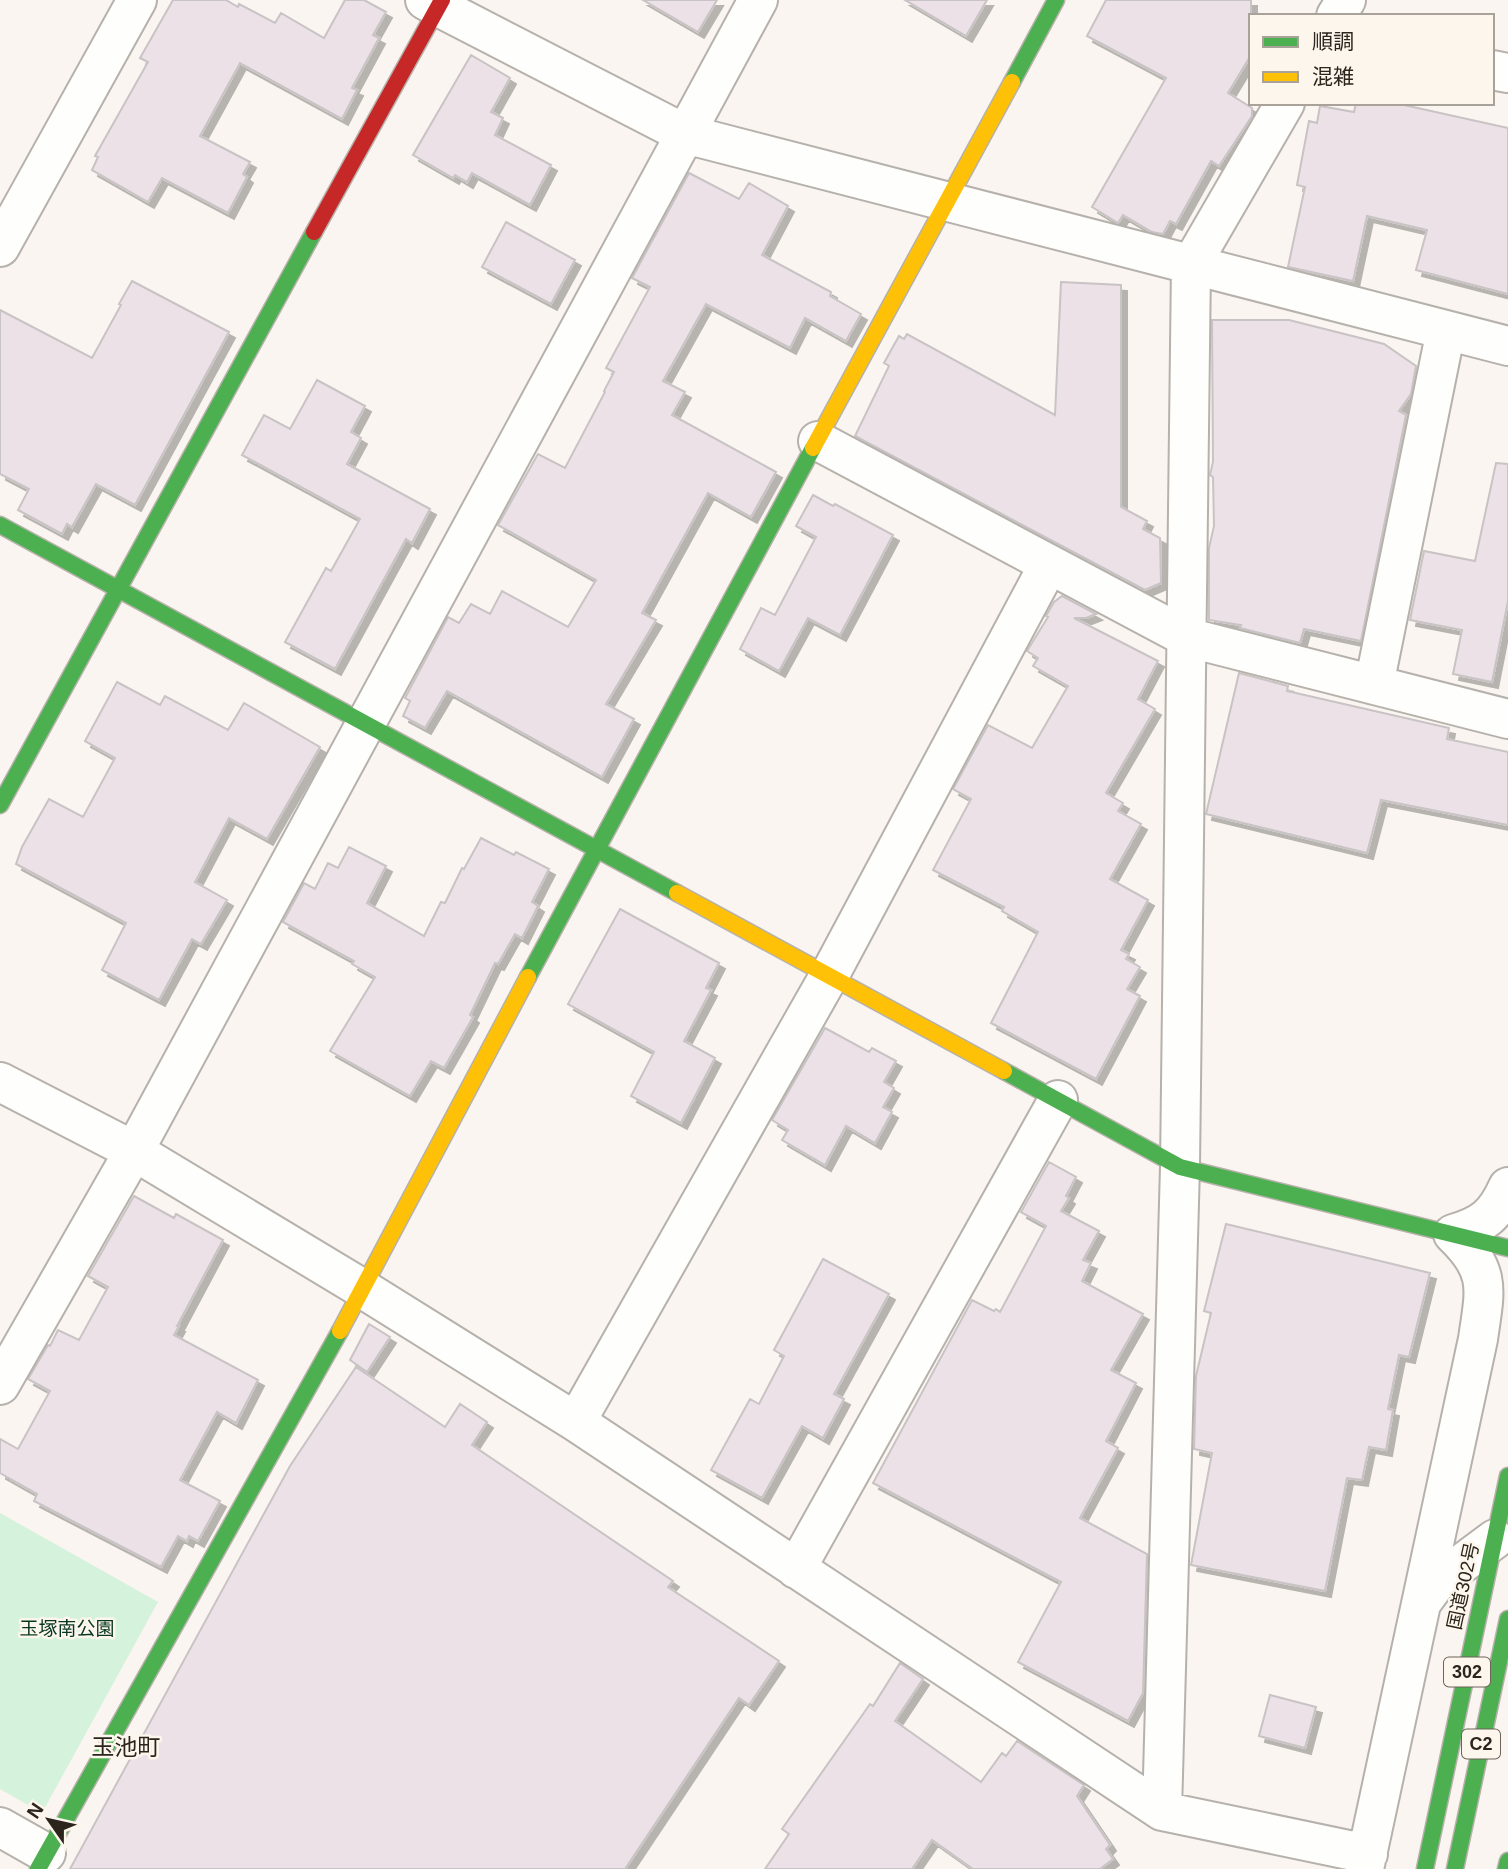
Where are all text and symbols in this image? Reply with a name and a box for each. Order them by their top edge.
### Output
legend [1249,14,1494,105]
text: 順調 [1312,30,1354,53]
text: 混雑 [1312,65,1354,88]
street label: 国道302号 [1444,1540,1482,1632]
park label: 玉塚南公園 [19,1618,115,1639]
road number: 302 [1444,1658,1490,1686]
road number: C2 [1462,1730,1500,1758]
district label: 玉池町 [92,1734,161,1760]
north arrow [14,1785,84,1855]
text: N [23,1799,48,1822]

